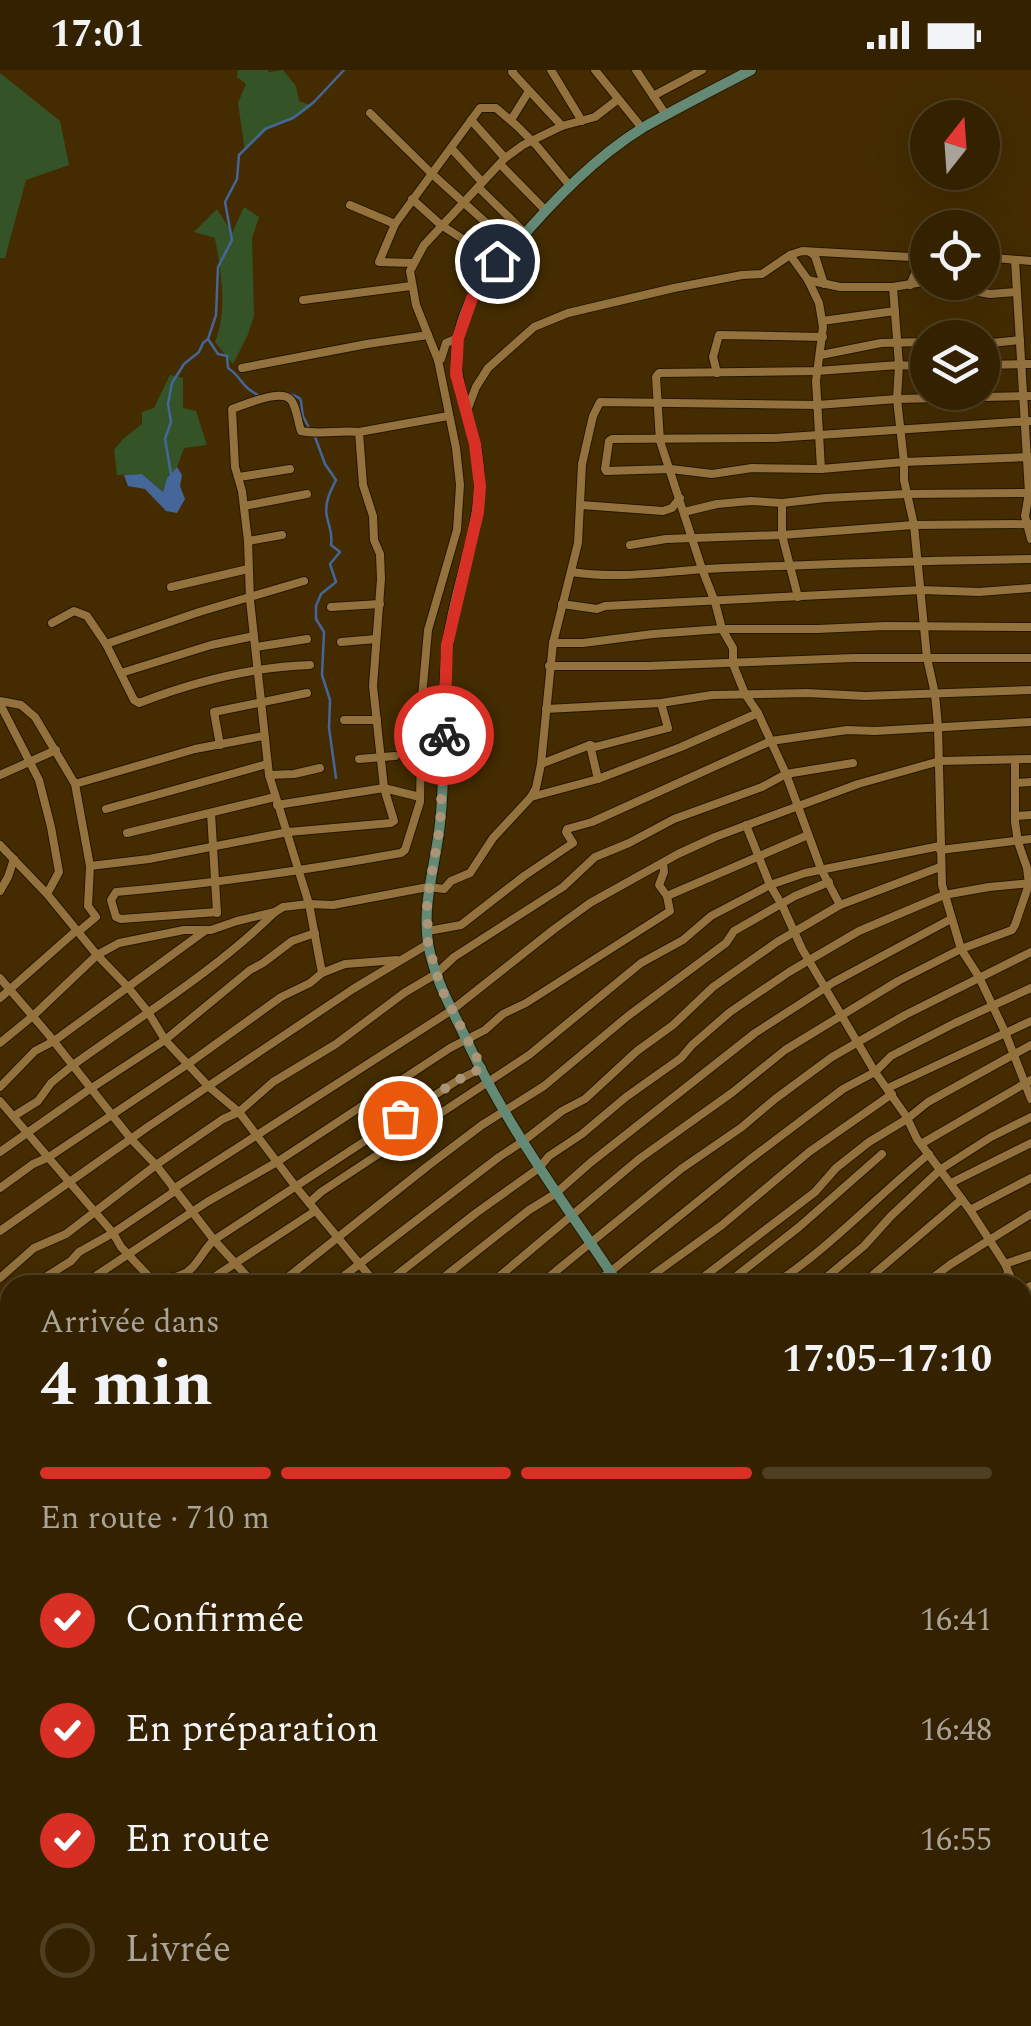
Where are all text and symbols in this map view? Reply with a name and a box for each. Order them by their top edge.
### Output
text: 17:01 [50,6,145,64]
north arrow [910,100,1000,190]
map controls [910,100,1000,410]
button: locate [910,210,1000,300]
pin [455,219,540,304]
icon: home [470,234,525,289]
button: layers [910,320,1000,410]
courier [394,685,494,785]
icon: bike [417,708,472,763]
pin [358,1076,443,1161]
icon: bag [373,1091,428,1146]
text: Arrivée dans [40,1298,220,1347]
text: 17:05–17:10 [782,1331,992,1389]
text: 4 min [40,1335,213,1434]
text: En route · 710 m [40,1494,270,1543]
text: Confirmée [125,1591,304,1649]
icon: check [40,1593,95,1648]
text: 16:41 [920,1596,992,1645]
text: En préparation [125,1701,379,1759]
icon: check [40,1703,95,1758]
text: 16:48 [920,1706,992,1755]
text: En route [125,1811,270,1869]
icon: check [40,1813,95,1868]
text: 16:55 [920,1816,992,1865]
text: Livrée [125,1921,231,1979]

